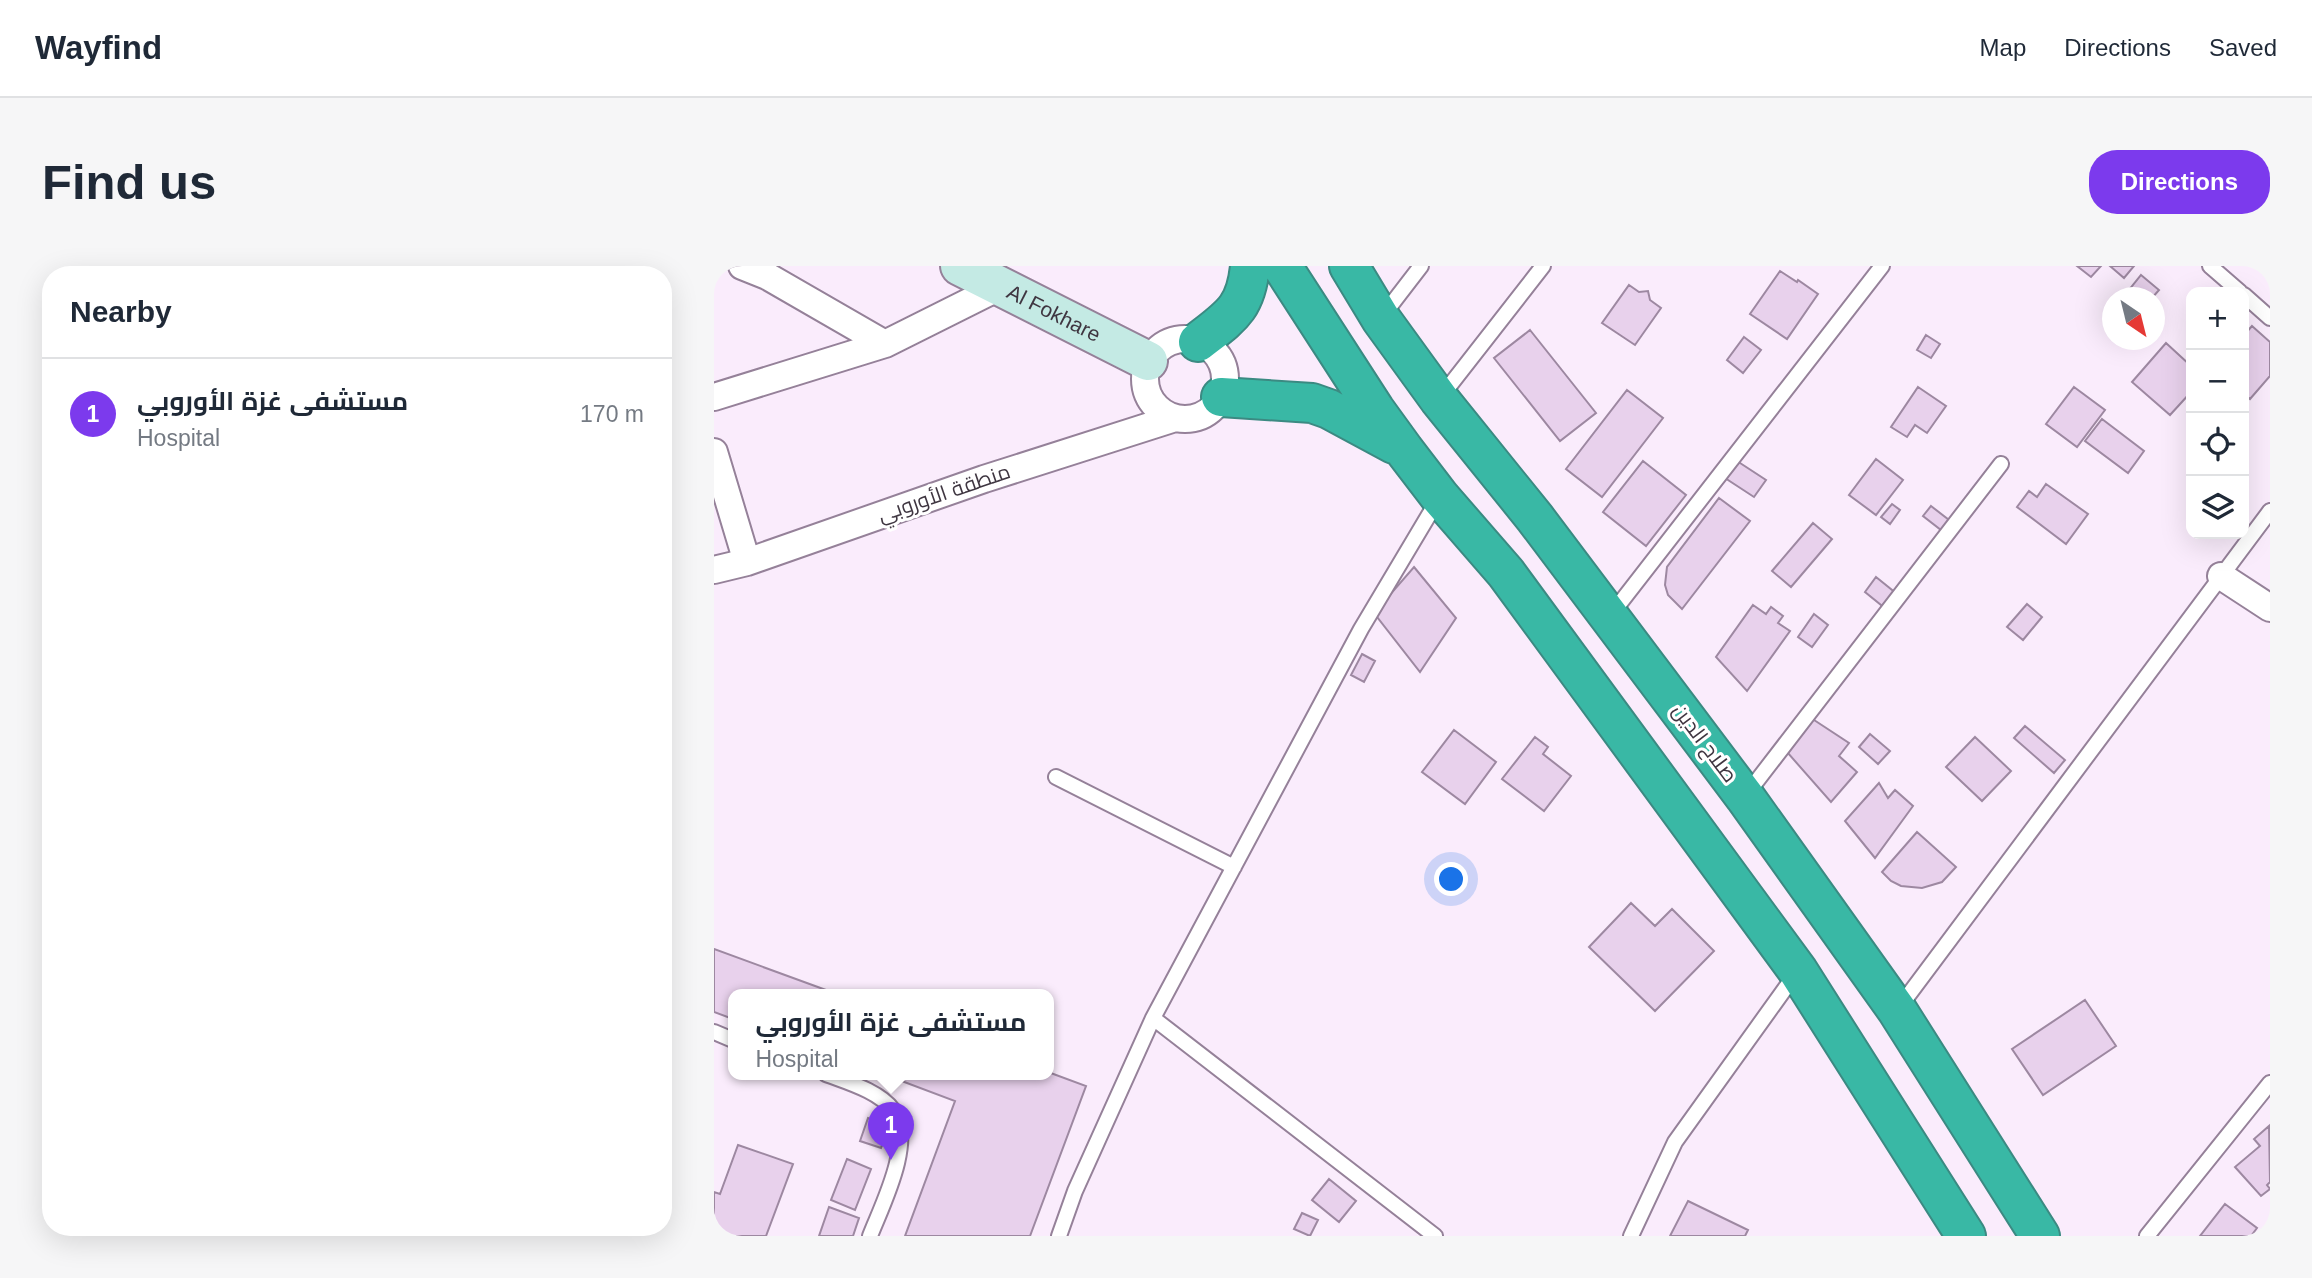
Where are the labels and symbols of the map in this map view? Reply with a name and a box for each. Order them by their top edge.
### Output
street label: Al Fokhare [1003,280,1104,346]
north arrow [2102,287,2165,350]
street label: منطقة الأوروبي [875,459,1015,531]
street label: صلاح الدين [1666,699,1742,788]
your location [1434,862,1468,896]
pin: 1 [868,1102,914,1160]

